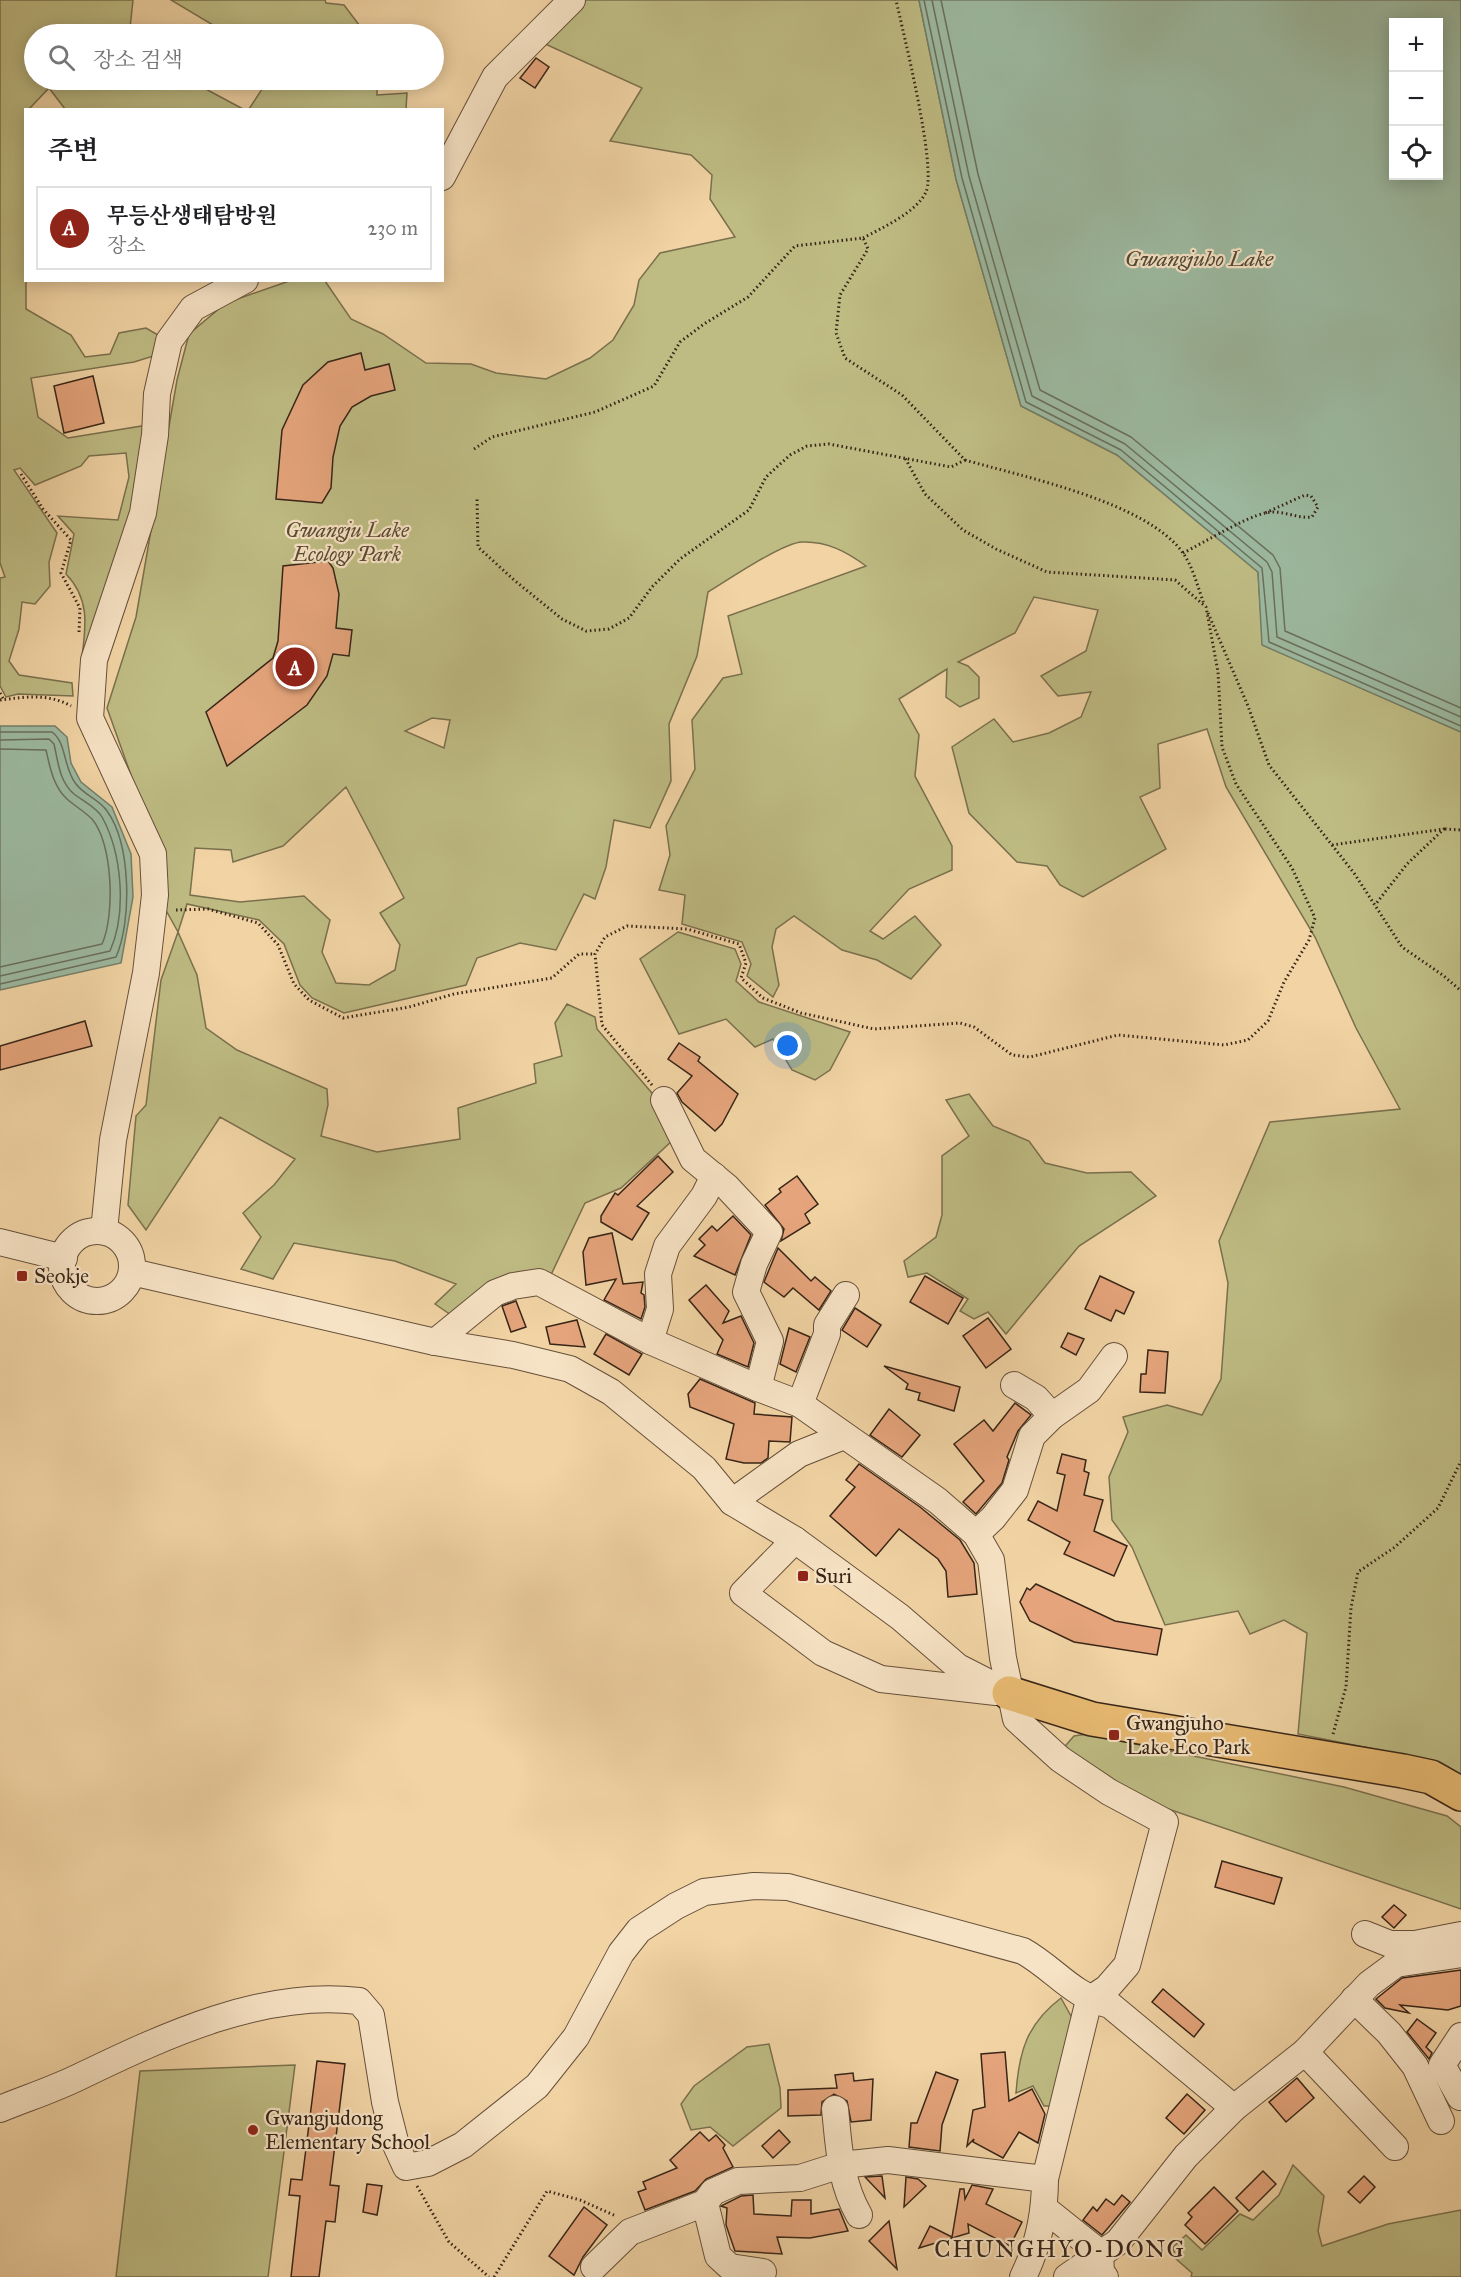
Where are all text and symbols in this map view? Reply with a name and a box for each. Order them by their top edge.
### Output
map controls [1389,18,1443,180]
button: + [1389,18,1443,72]
search box [24,24,444,90]
icon: search [45,41,78,74]
text: 장소 검색 [93,46,183,73]
button: − [1389,72,1443,126]
button: locate [1389,126,1443,180]
text: 주변 [48,134,98,166]
text: 무등산생태탐방원 [107,202,277,229]
text: A [63,216,76,240]
text: 230 m [367,216,418,240]
text: 장소 [107,233,146,257]
water label: Gwangjuho Lake [1125,245,1274,272]
park label: Gwangju Lake Ecology Park [285,517,410,567]
pin: A [276,644,314,690]
your location [773,1031,802,1060]
place label: Seokje [34,1263,89,1289]
marker: Seokje [15,1269,29,1283]
place label: Suri [815,1563,852,1589]
marker: Suri [796,1569,810,1583]
place label: Gwangjuho Lake Eco Park [1126,1710,1251,1760]
marker: Gwangjuho Lake Eco Park [1107,1728,1121,1742]
place label: Gwangjudong Elementary School [265,2105,430,2155]
marker: Gwangjudong Elementary School [246,2123,260,2137]
district label: CHUNGHYO-DONG [934,2234,1186,2264]

